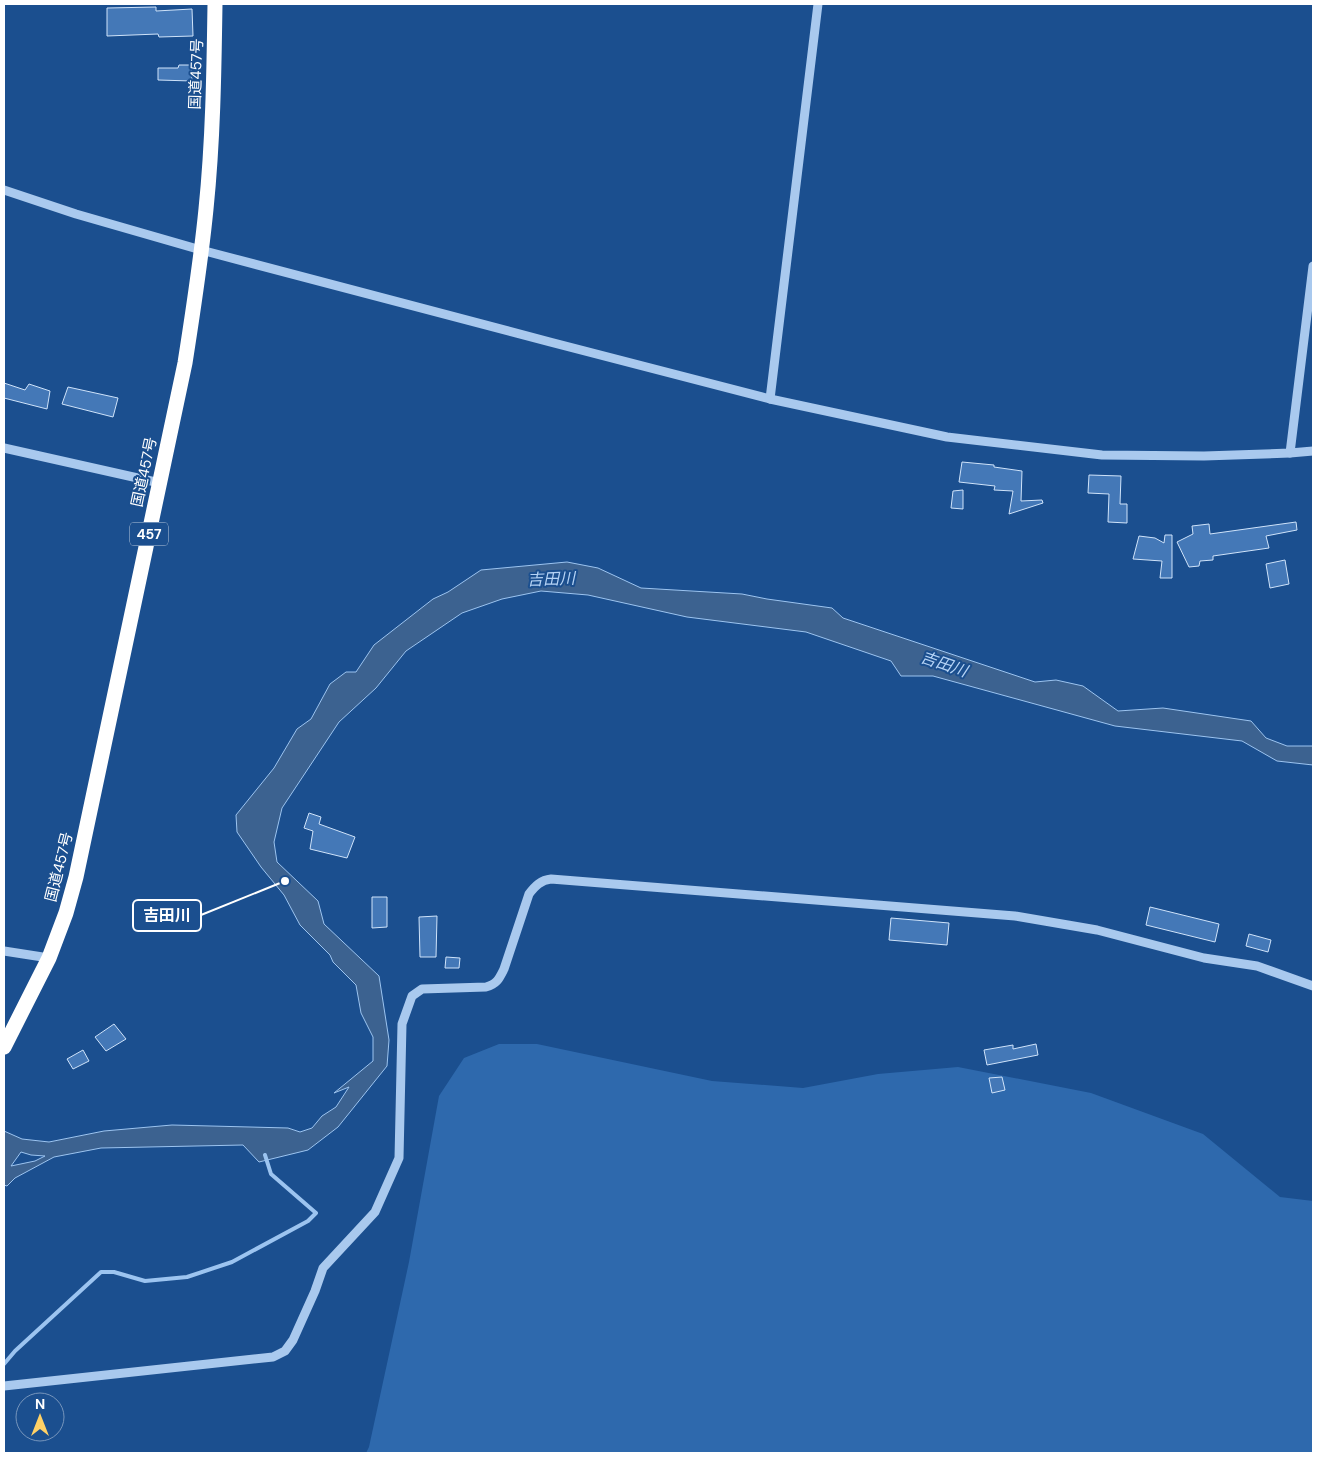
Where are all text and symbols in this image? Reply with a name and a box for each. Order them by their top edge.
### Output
street label: 国道457号 [185,38,207,110]
street label: 国道457号 [127,435,161,509]
road number: 457 [130,522,168,546]
water label: 吉田川 [527,568,577,590]
water label: 吉田川 [918,646,972,682]
street label: 国道457号 [41,830,77,904]
callout: 吉田川 [133,900,201,931]
text: 吉田川 [143,905,191,926]
north arrow [15,1392,65,1442]
text: N [35,1395,45,1413]

